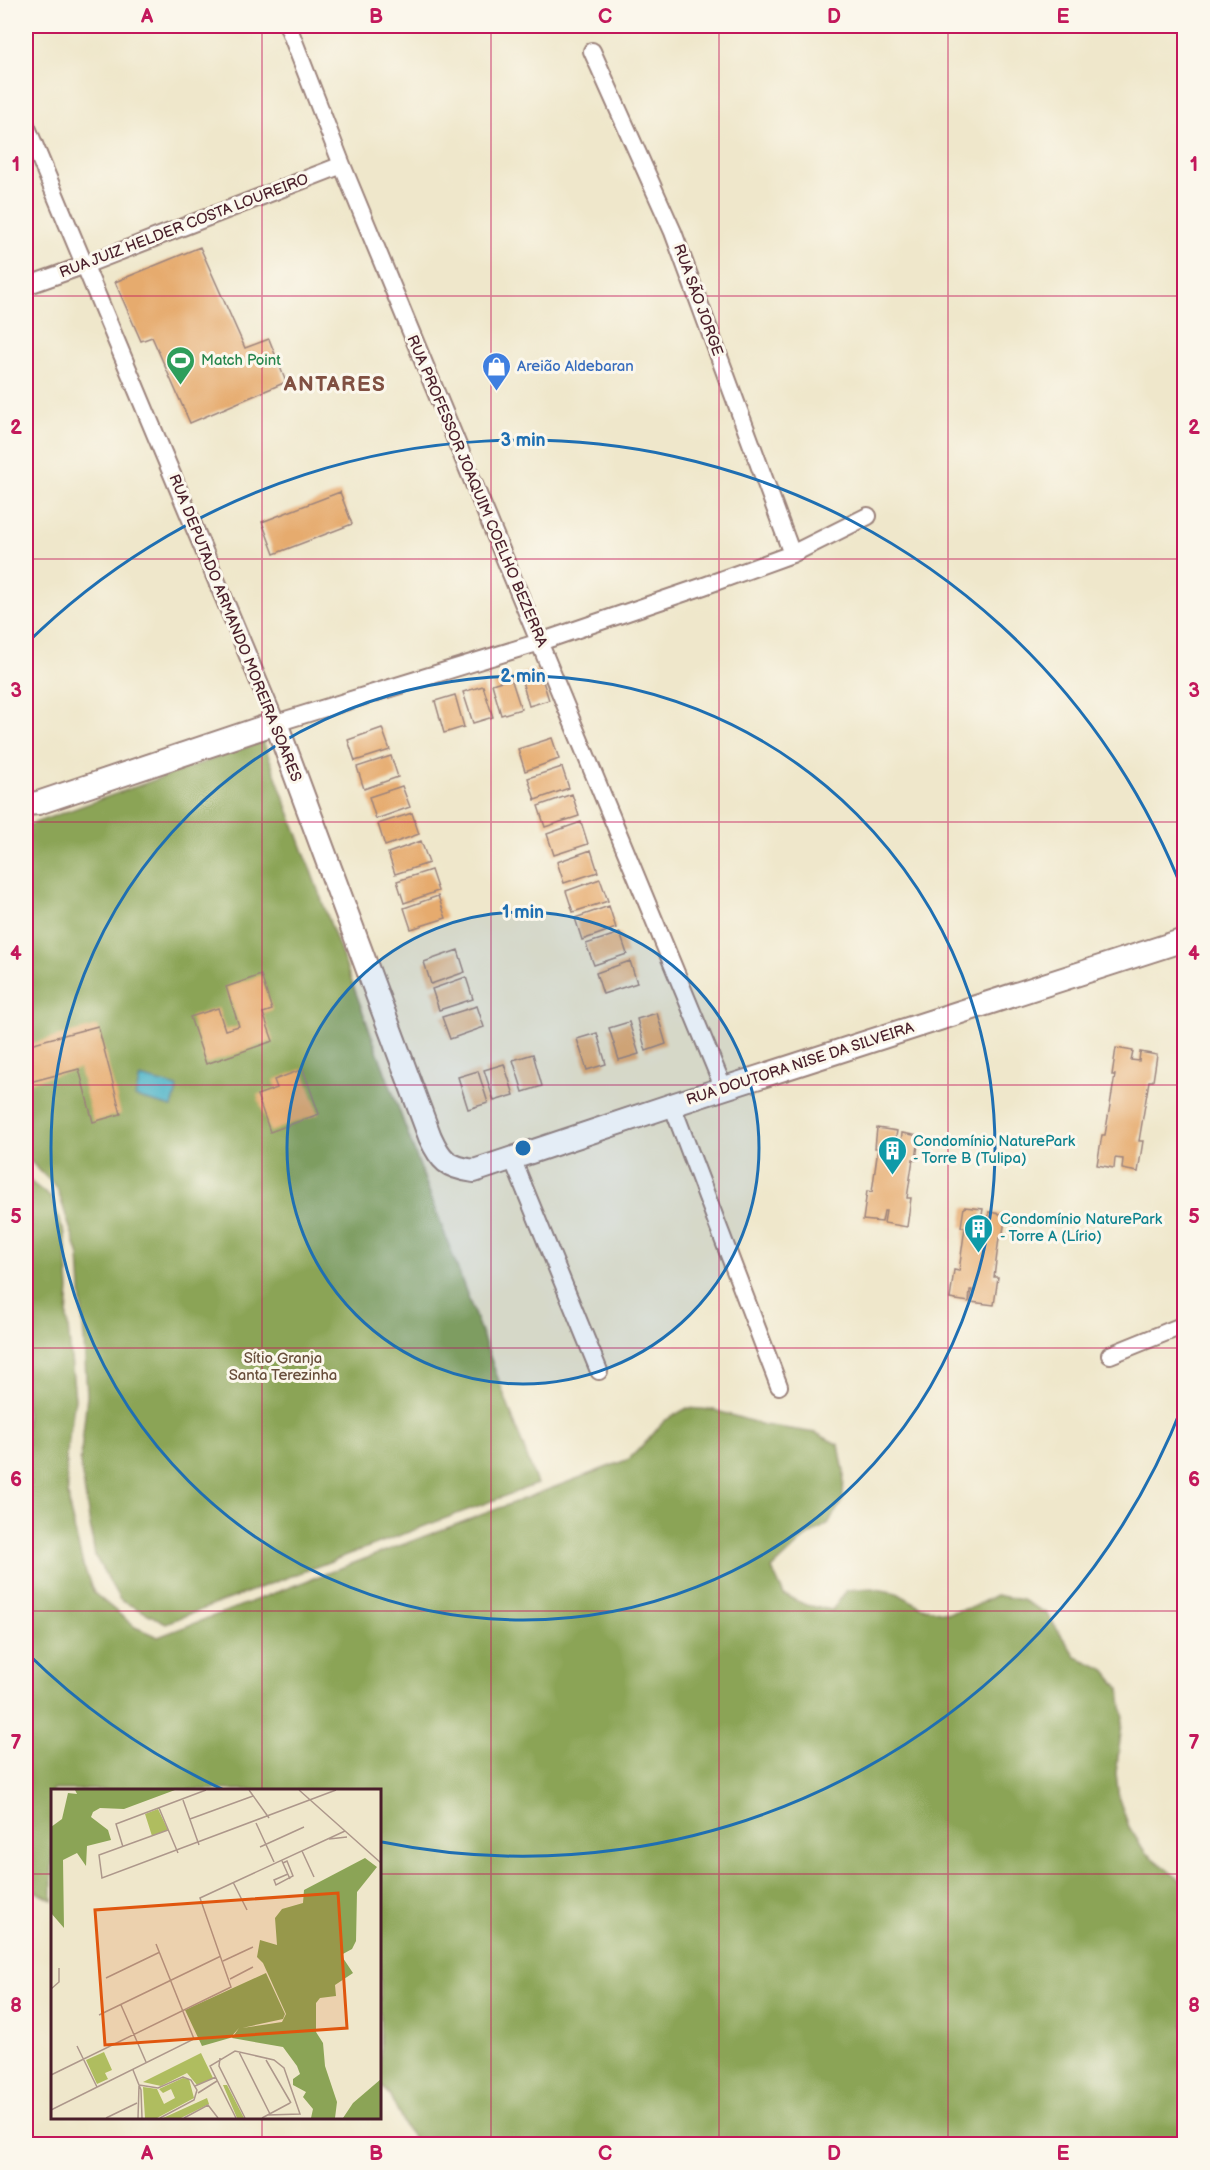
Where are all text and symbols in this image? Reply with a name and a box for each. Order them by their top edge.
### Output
text: A [140,5,154,29]
text: B [369,5,383,29]
text: C [598,5,612,29]
text: D [827,5,841,29]
text: E [1057,5,1070,29]
text: 1 [12,153,20,177]
text: 1 [1190,153,1198,177]
street label: RUA JUIZ HELDER COSTA LOUREIRO [57,170,311,282]
street label: RUA SÃO JORGE [669,241,727,359]
street label: RUA PROFESSOR JOAQUIM COELHO BEZERRA [402,332,552,651]
sports icon: Match Point [164,344,196,386]
shop icon: Areião Aldebaran [480,350,512,392]
place label: Match Point [201,351,281,370]
place label: Areião Aldebaran [517,357,634,376]
district label: ANTARES [283,372,386,397]
text: 2 [10,416,22,440]
text: 2 [1188,416,1200,440]
text: 3 min [500,430,546,451]
street label: RUA DEPUTADO ARMANDO MOREIRA SOARES [164,471,306,785]
text: 2 min [500,666,546,687]
text: 3 [10,679,22,703]
text: 3 [1188,679,1200,703]
text: 1 min [502,902,544,923]
text: 4 [10,942,22,966]
text: 4 [1188,942,1200,966]
street label: RUA DOUTORA NISE DA SILVEIRA [684,1018,917,1110]
place label: Condomínio NaturePark - Torre B (Tulipa) [913,1132,1076,1168]
building icon: Condomínio NaturePark - Torre B (Tulipa) [876,1134,908,1176]
centre of rings [513,1138,533,1158]
text: 5 [10,1205,22,1229]
text: 5 [1188,1205,1200,1229]
place label: Condomínio NaturePark - Torre A (Lírio) [1000,1210,1163,1246]
building icon: Condomínio NaturePark - Torre A (Lírio) [963,1212,995,1254]
park label: Sítio Granja Santa Terezinha [229,1349,337,1385]
text: 6 [10,1468,22,1492]
text: 6 [1188,1468,1200,1492]
text: 7 [10,1731,22,1755]
text: 7 [1188,1731,1200,1755]
inset map [51,1789,381,2119]
text: 8 [10,1994,22,2018]
text: 8 [1188,1994,1200,2018]
text: A [140,2142,154,2166]
text: B [369,2142,383,2166]
text: C [598,2142,612,2166]
text: D [827,2142,841,2166]
text: E [1057,2142,1070,2166]

